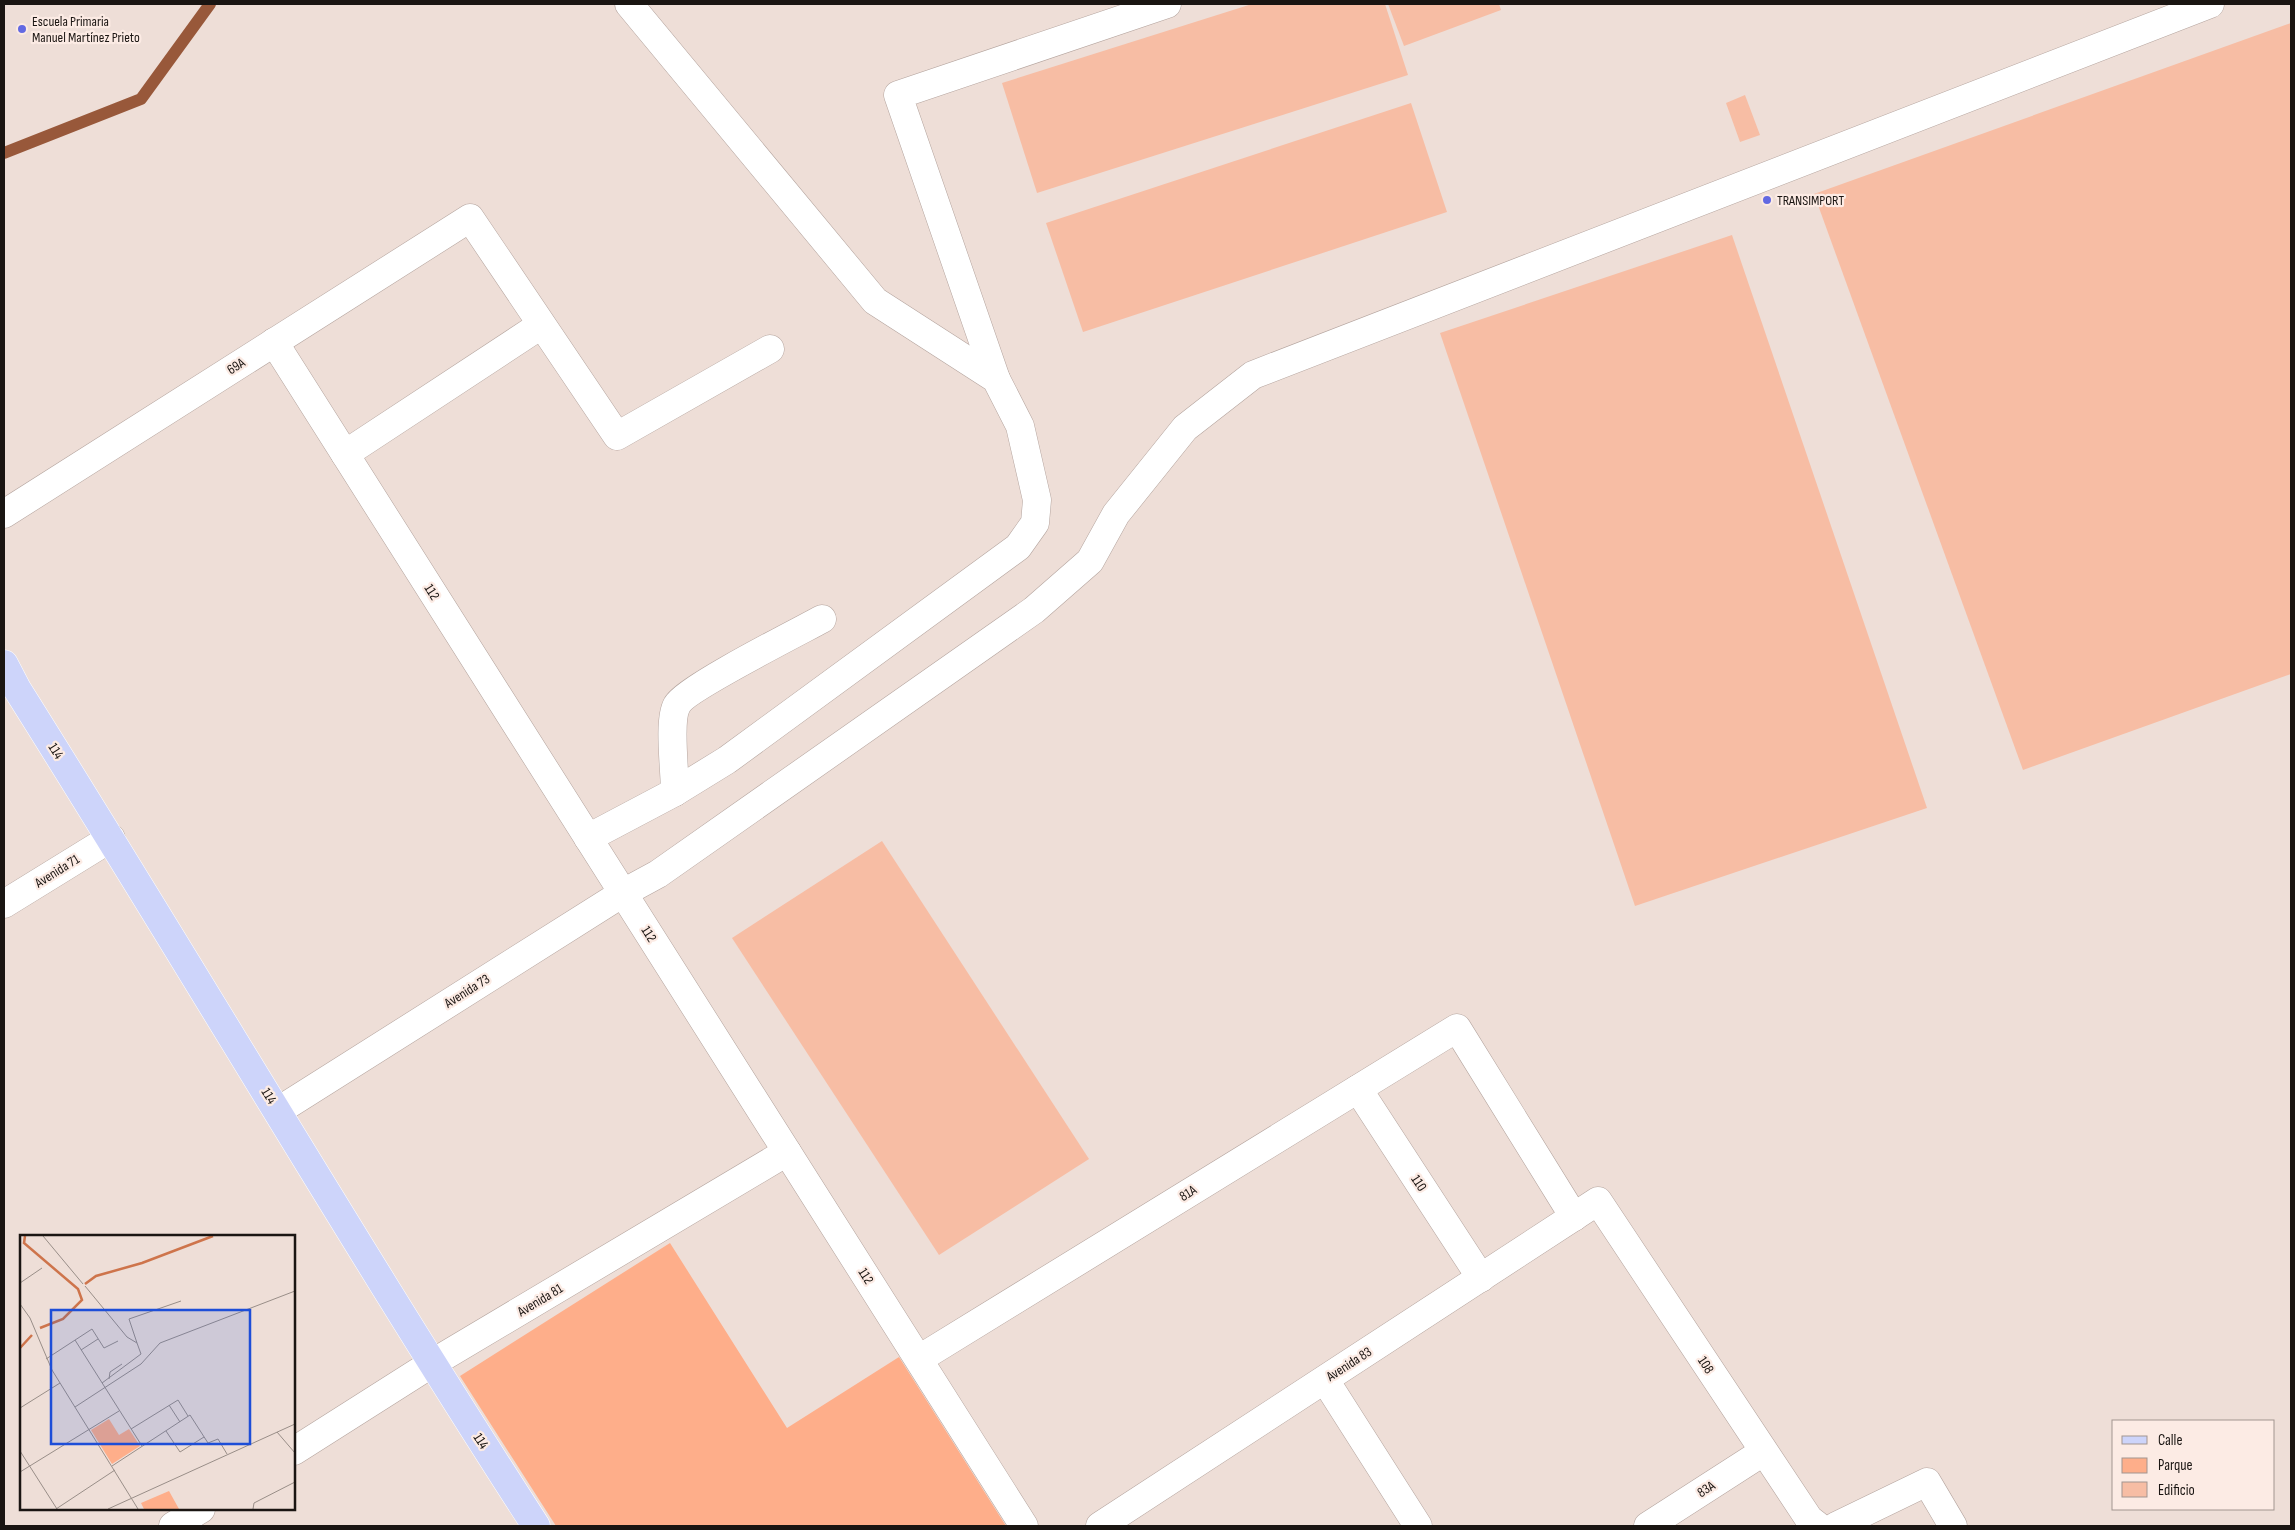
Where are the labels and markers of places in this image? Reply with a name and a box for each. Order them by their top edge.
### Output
place label: Escuela Primaria Manuel Martínez Prieto [32,13,140,46]
marker: Escuela Primaria Manuel Martínez Prieto [16,23,28,35]
place label: TRANSIMPORT [1777,192,1844,209]
marker: TRANSIMPORT [1761,194,1773,206]

